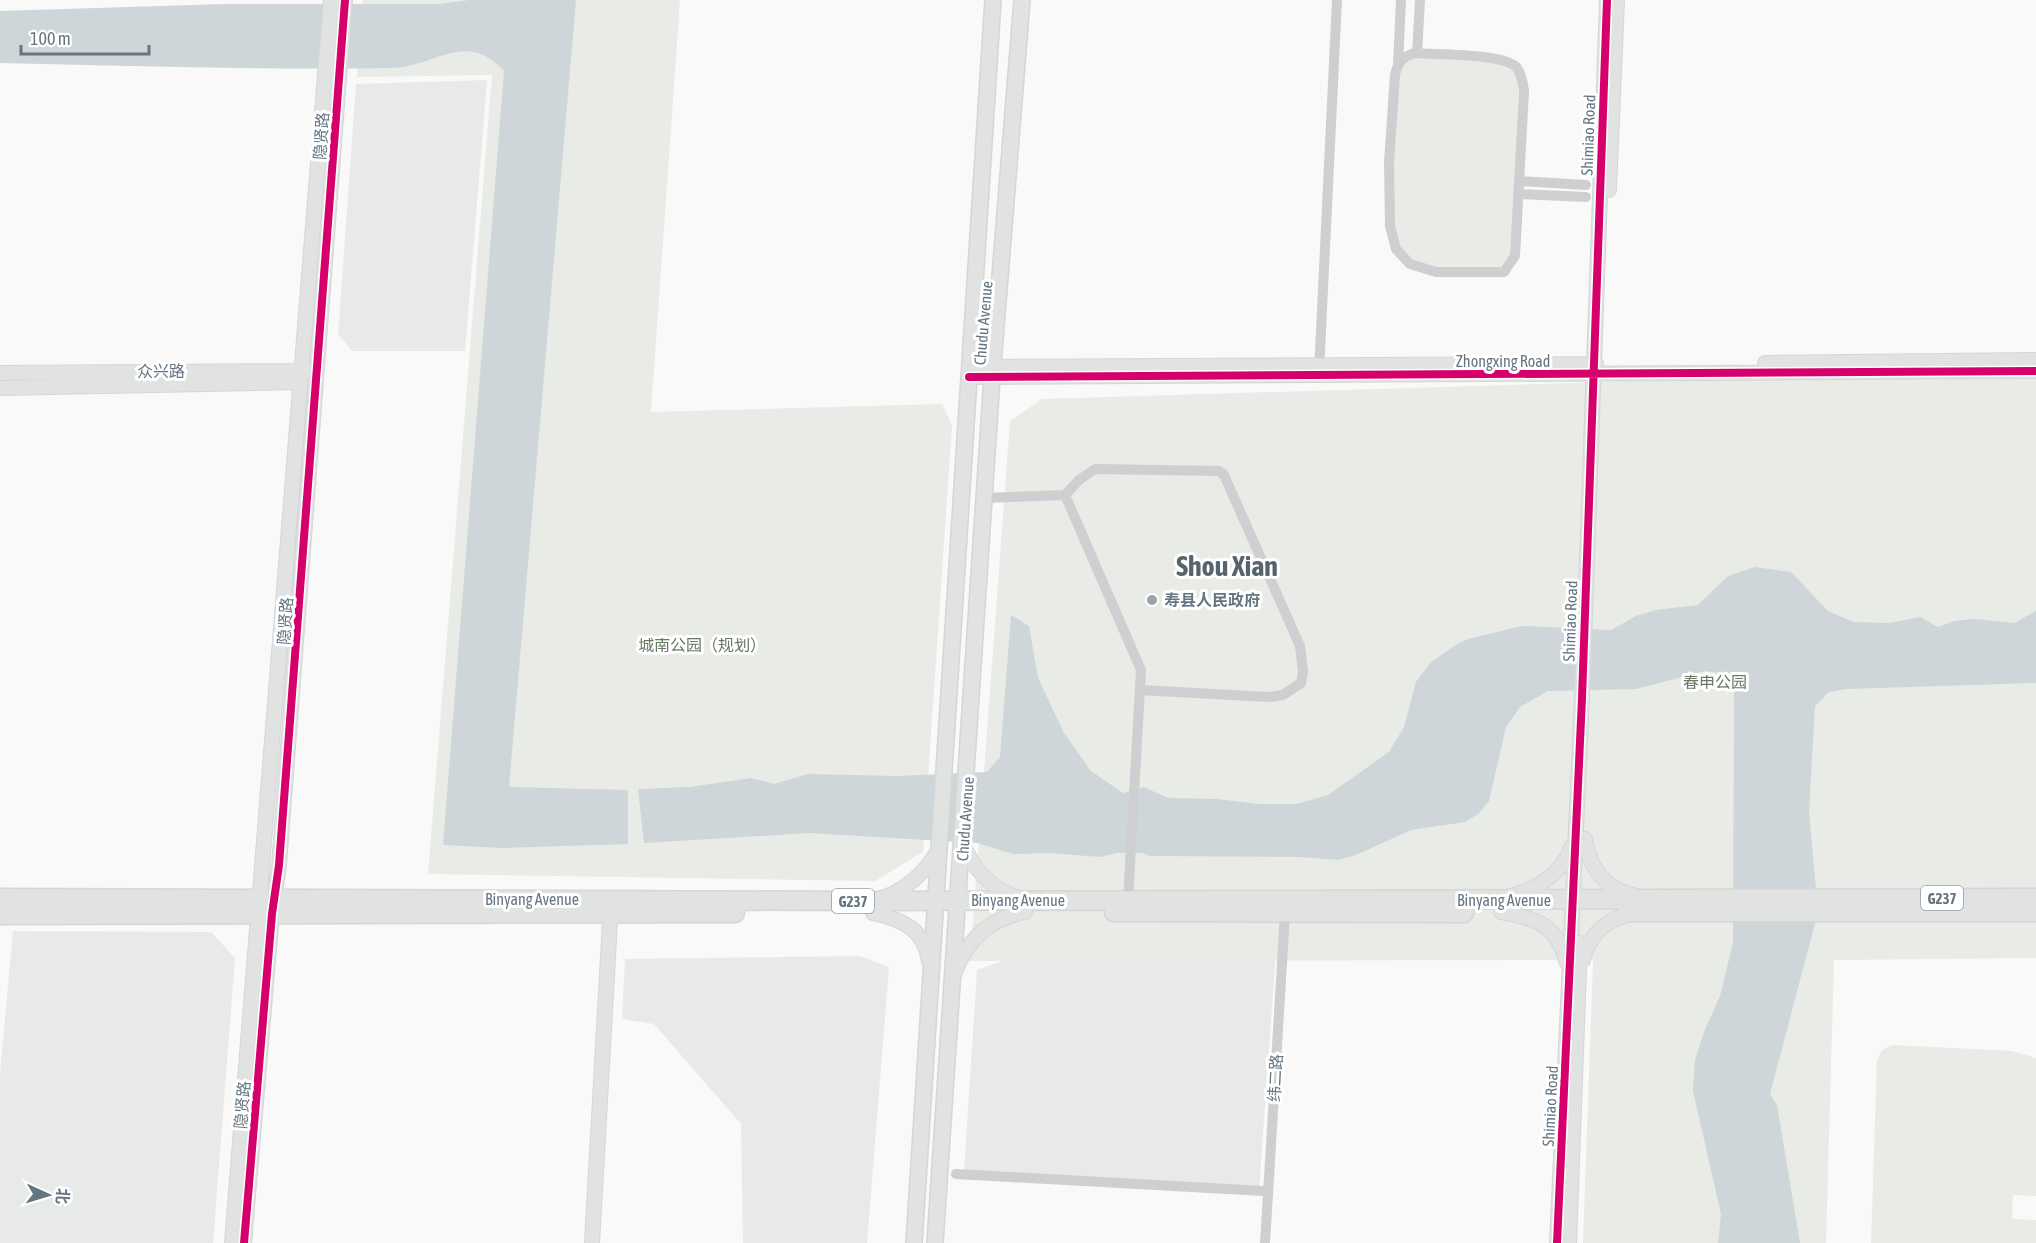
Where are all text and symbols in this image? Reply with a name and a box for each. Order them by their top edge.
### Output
scale bar [21,18,148,56]
text: 100 m [30,28,71,49]
street label: Shimiao Road [1578,94,1598,176]
street label: 隐贤路 [310,111,332,161]
street label: Chudu Avenue [970,280,996,366]
street label: Zhongxing Road [1456,352,1550,371]
street label: 众兴路 [137,362,185,380]
district label: Shou Xian [1176,550,1278,582]
street label: Shimiao Road [1560,580,1580,662]
place label: 寿县人民政府 [1164,591,1260,609]
marker: 寿县人民政府 [1145,593,1159,607]
street label: 隐贤路 [274,596,296,646]
park label: 城南公园（规划） [638,636,766,654]
park label: 春申公园 [1683,673,1747,691]
street label: Chudu Avenue [953,776,977,862]
road number: G237 [1921,886,1963,910]
road number: G237 [832,889,874,913]
street label: Binyang Avenue [485,890,579,909]
street label: Binyang Avenue [971,891,1065,910]
street label: Binyang Avenue [1457,891,1551,910]
street label: 纬二路 [1265,1054,1285,1102]
street label: Shimiao Road [1539,1065,1561,1147]
street label: 隐贤路 [231,1080,253,1130]
north arrow [18,1165,78,1225]
text: 北 [53,1187,73,1205]

